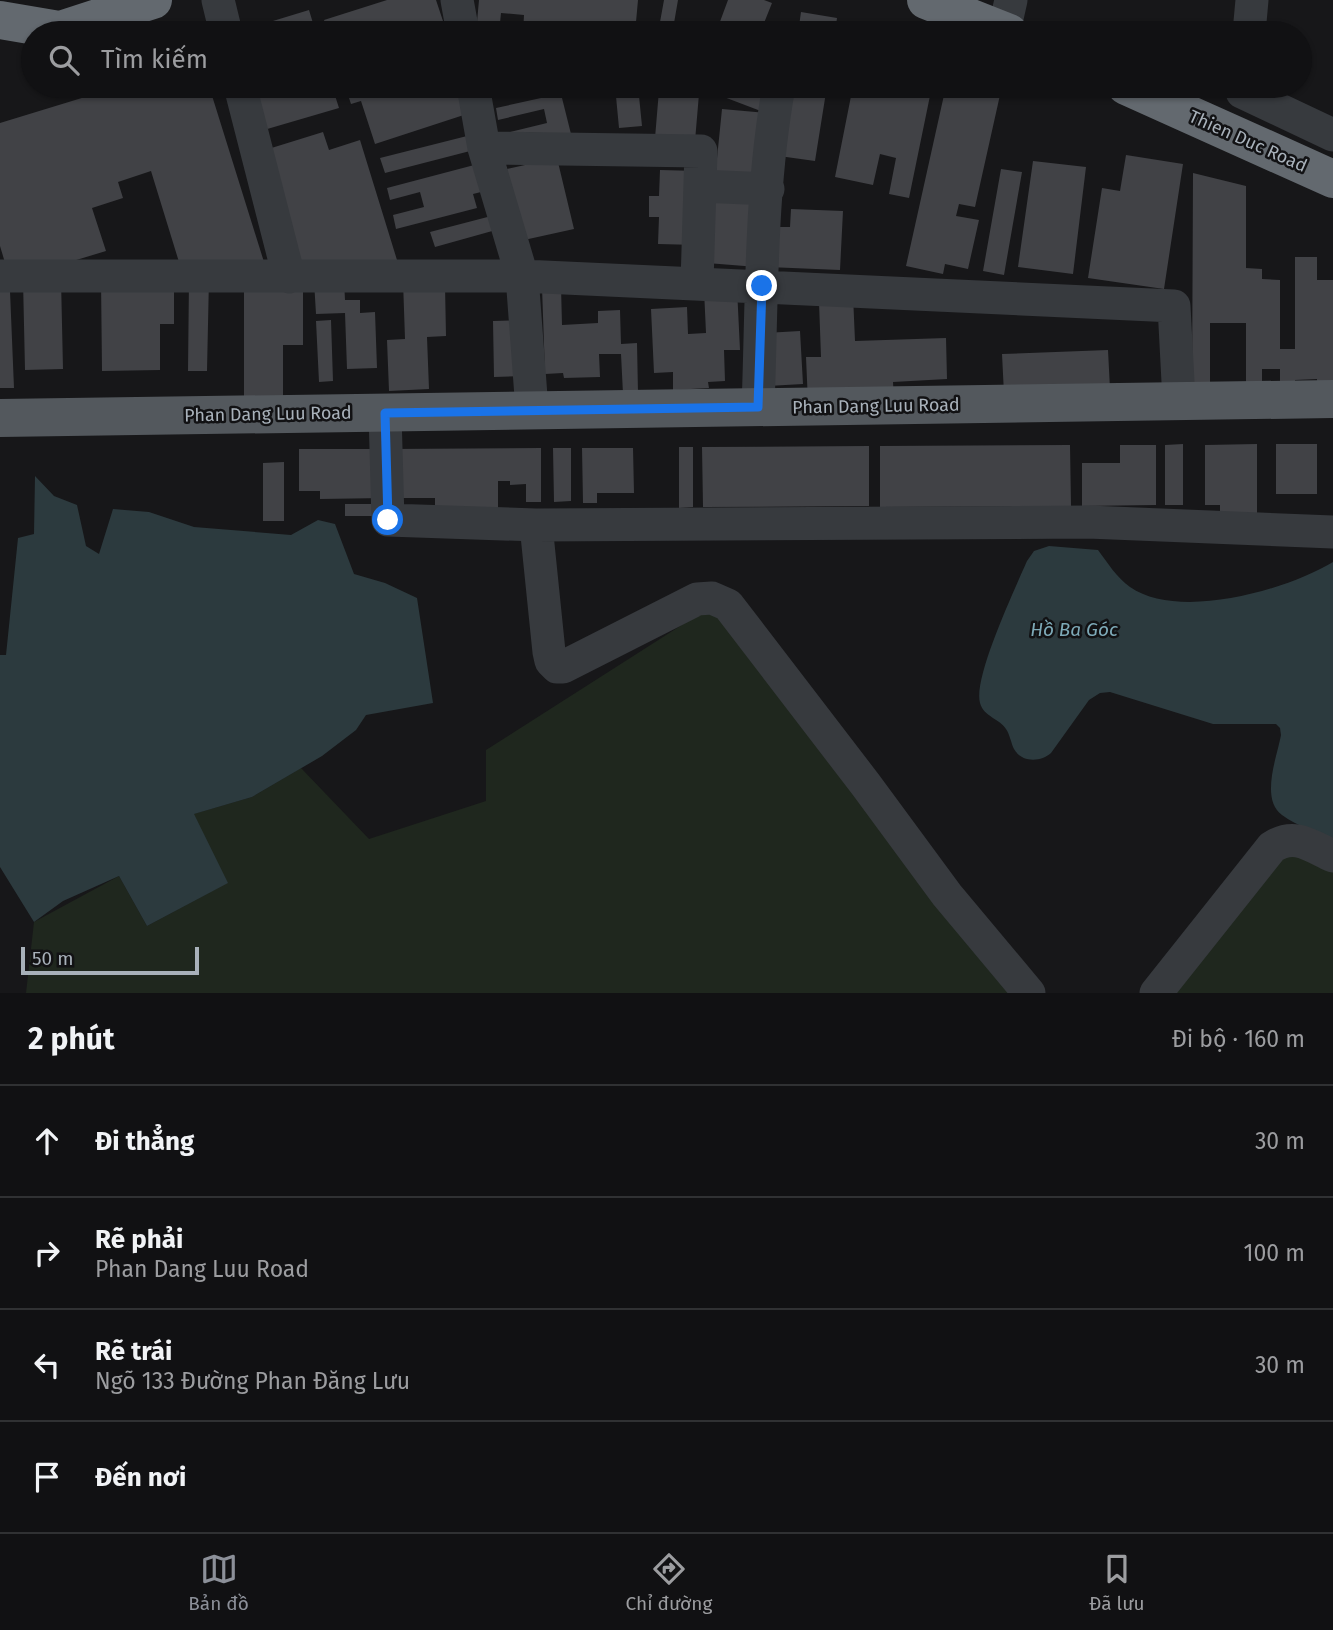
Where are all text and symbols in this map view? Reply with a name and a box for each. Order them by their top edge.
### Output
search box [21,21,1312,98]
icon: search [45,41,83,79]
text: Tìm kiếm [101,44,208,75]
street label: Thien Duc Road [1186,105,1310,177]
route end [746,270,777,301]
street label: Phan Dang Luu Road [792,394,960,418]
street label: Phan Dang Luu Road [184,402,352,426]
route start [372,504,403,535]
water label: Hồ Ba Góc [1030,618,1118,641]
scale bar [21,944,200,976]
text: 50 m [32,947,73,970]
text: 2 phút [28,1021,115,1057]
text: Đi bộ · 160 m [1172,1025,1305,1053]
icon: ahead [28,1122,66,1160]
text: Đi thẳng [95,1126,194,1157]
text: 30 m [1255,1127,1305,1155]
text: Rẽ phải [95,1224,183,1255]
icon: right [28,1234,66,1272]
text: 100 m [1244,1239,1305,1267]
text: Phan Dang Luu Road [95,1255,309,1283]
text: Rẽ trái [95,1336,172,1367]
icon: left [28,1346,66,1384]
text: 30 m [1255,1351,1305,1379]
text: Ngõ 133 Đường Phan Đăng Lưu [95,1367,410,1395]
icon: arrive [28,1458,66,1496]
text: Đến nơi [95,1462,186,1493]
tab: Bản đồ [188,1550,249,1615]
tab: Chỉ đường [626,1550,712,1615]
tab: Đã lưu [1089,1550,1145,1615]

